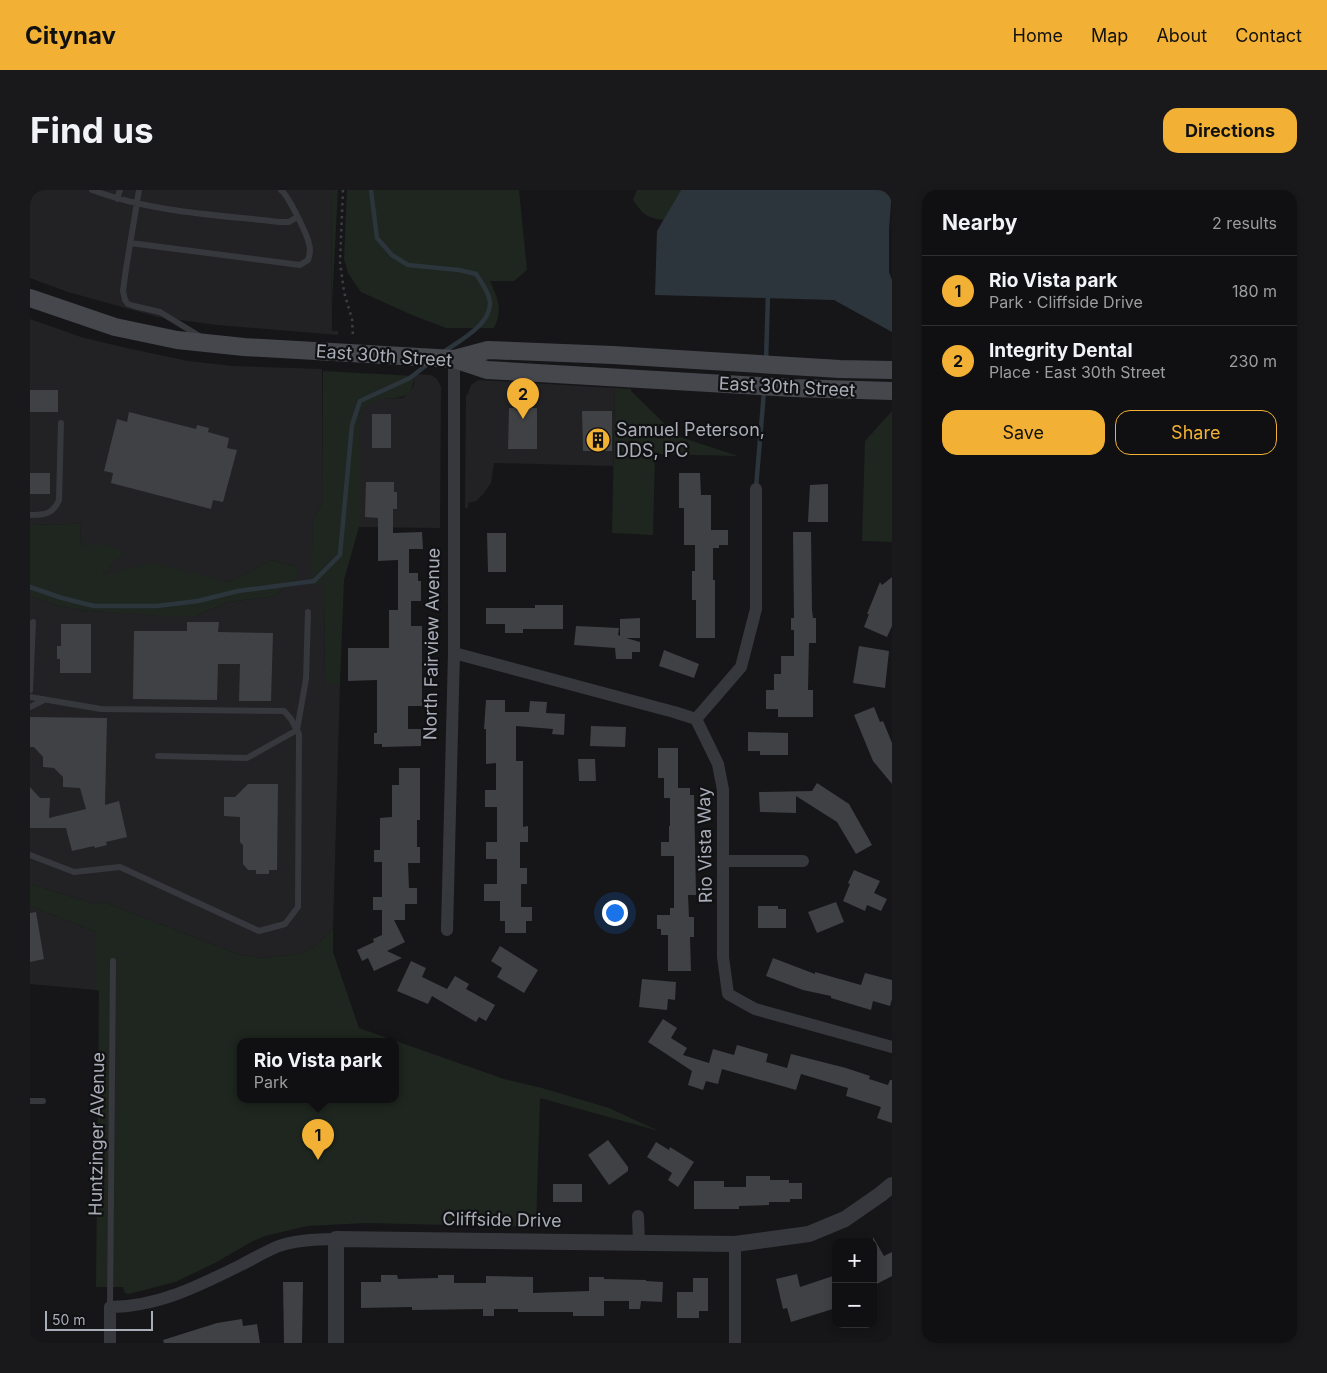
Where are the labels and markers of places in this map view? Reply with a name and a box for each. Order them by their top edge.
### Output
pin: 2 [507,378,539,419]
place label: Samuel Peterson, DDS, PC [616,419,765,461]
building icon: Samuel Peterson, DDS, PC [585,427,611,453]
pin: 1 [302,1119,334,1160]

